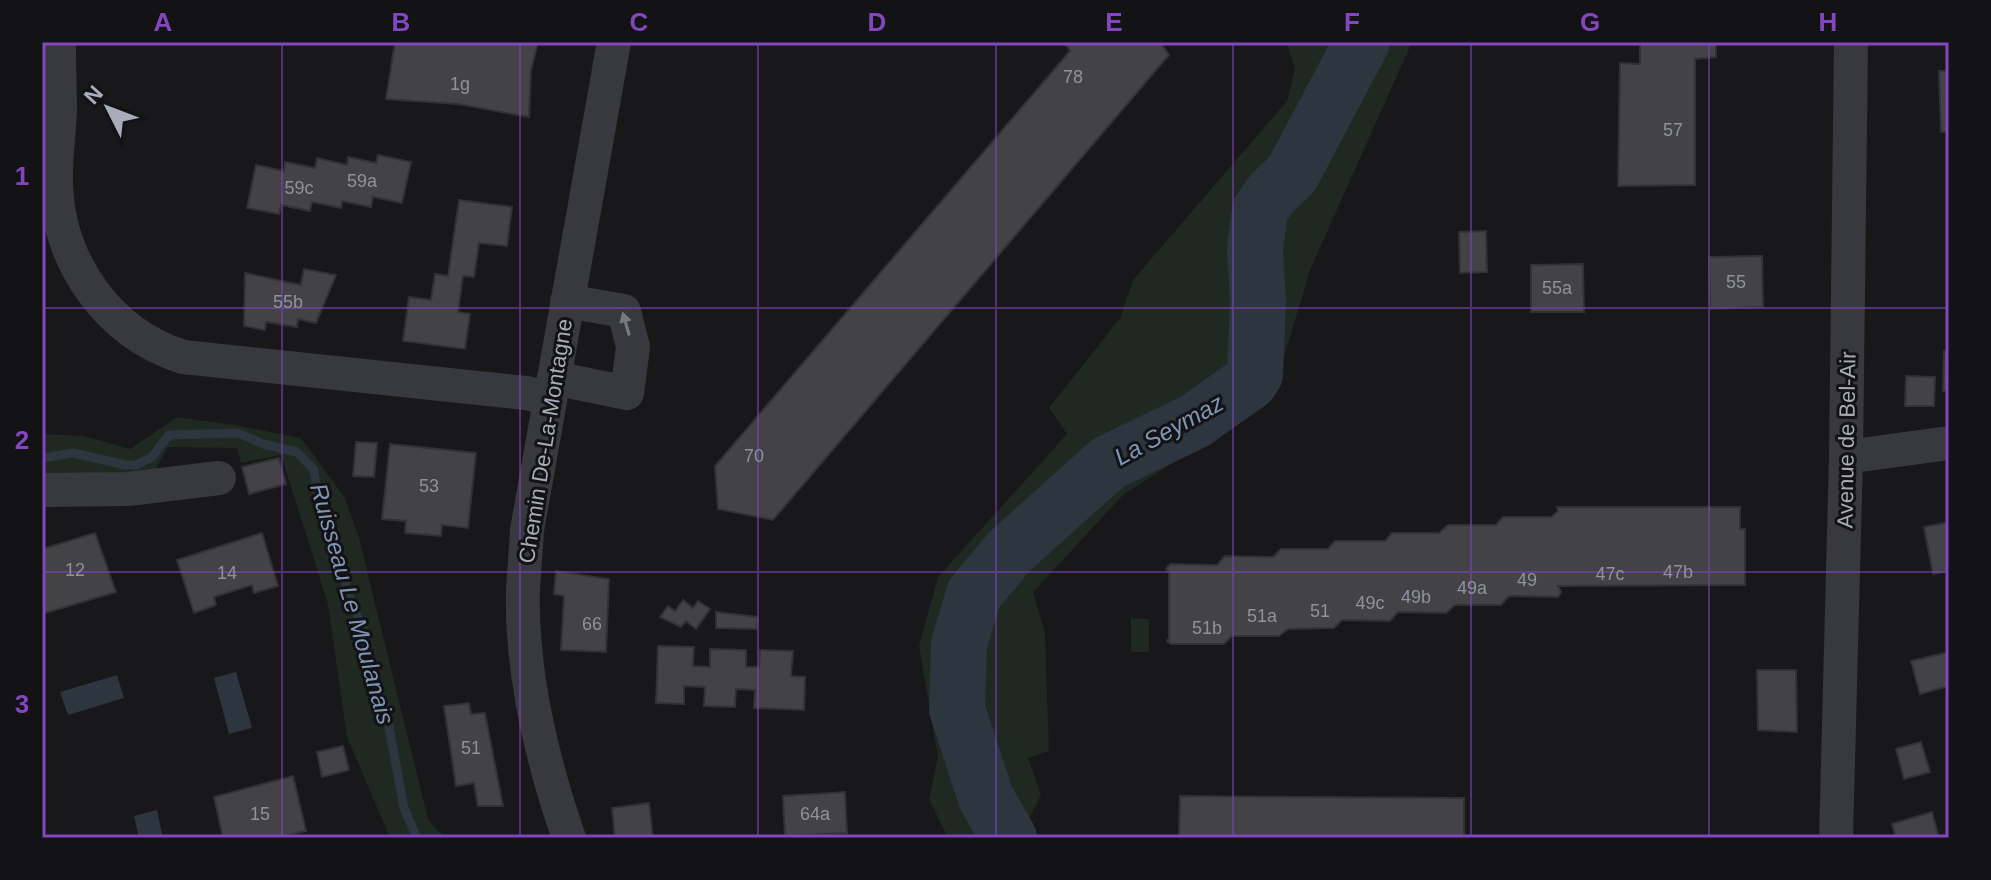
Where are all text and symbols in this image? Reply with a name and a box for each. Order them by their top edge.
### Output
text: A [154,7,173,37]
text: B [392,7,410,37]
text: C [630,7,649,37]
text: D [868,7,886,37]
text: E [1105,7,1123,37]
text: F [1344,7,1360,37]
text: G [1580,7,1600,37]
text: H [1819,7,1837,37]
house number: 78 [1063,67,1083,87]
north arrow [68,68,148,148]
house number: 1g [450,74,470,94]
text: N [79,81,108,109]
house number: 57 [1663,120,1683,140]
text: 1 [15,161,29,191]
house number: 59a [347,171,378,191]
house number: 59c [284,178,314,198]
house number: 55 [1726,272,1746,292]
house number: 55a [1542,278,1573,298]
house number: 55b [273,292,303,312]
one-way arrow [620,311,632,336]
street label: Chemin De-La-Montagne [514,317,577,565]
street label: Avenue de Bel-Air [1832,351,1861,529]
water label: La Seymaz [1110,389,1228,470]
text: 2 [15,425,29,455]
house number: 70 [744,446,764,466]
house number: 53 [419,476,439,496]
water label: Ruisseau Le Moulanais [305,480,400,727]
house number: 12 [65,560,85,580]
house number: 47b [1663,562,1693,582]
house number: 14 [217,563,237,583]
house number: 47c [1595,564,1625,584]
house number: 49 [1517,570,1537,590]
house number: 49a [1457,578,1488,598]
house number: 49b [1401,587,1431,607]
house number: 49c [1355,593,1385,613]
house number: 51 [1310,601,1330,621]
house number: 51a [1247,606,1278,626]
house number: 66 [582,614,602,634]
house number: 51b [1192,618,1222,638]
text: 3 [15,689,29,719]
house number: 51 [461,738,481,758]
house number: 15 [250,804,270,824]
house number: 64a [800,804,831,824]

